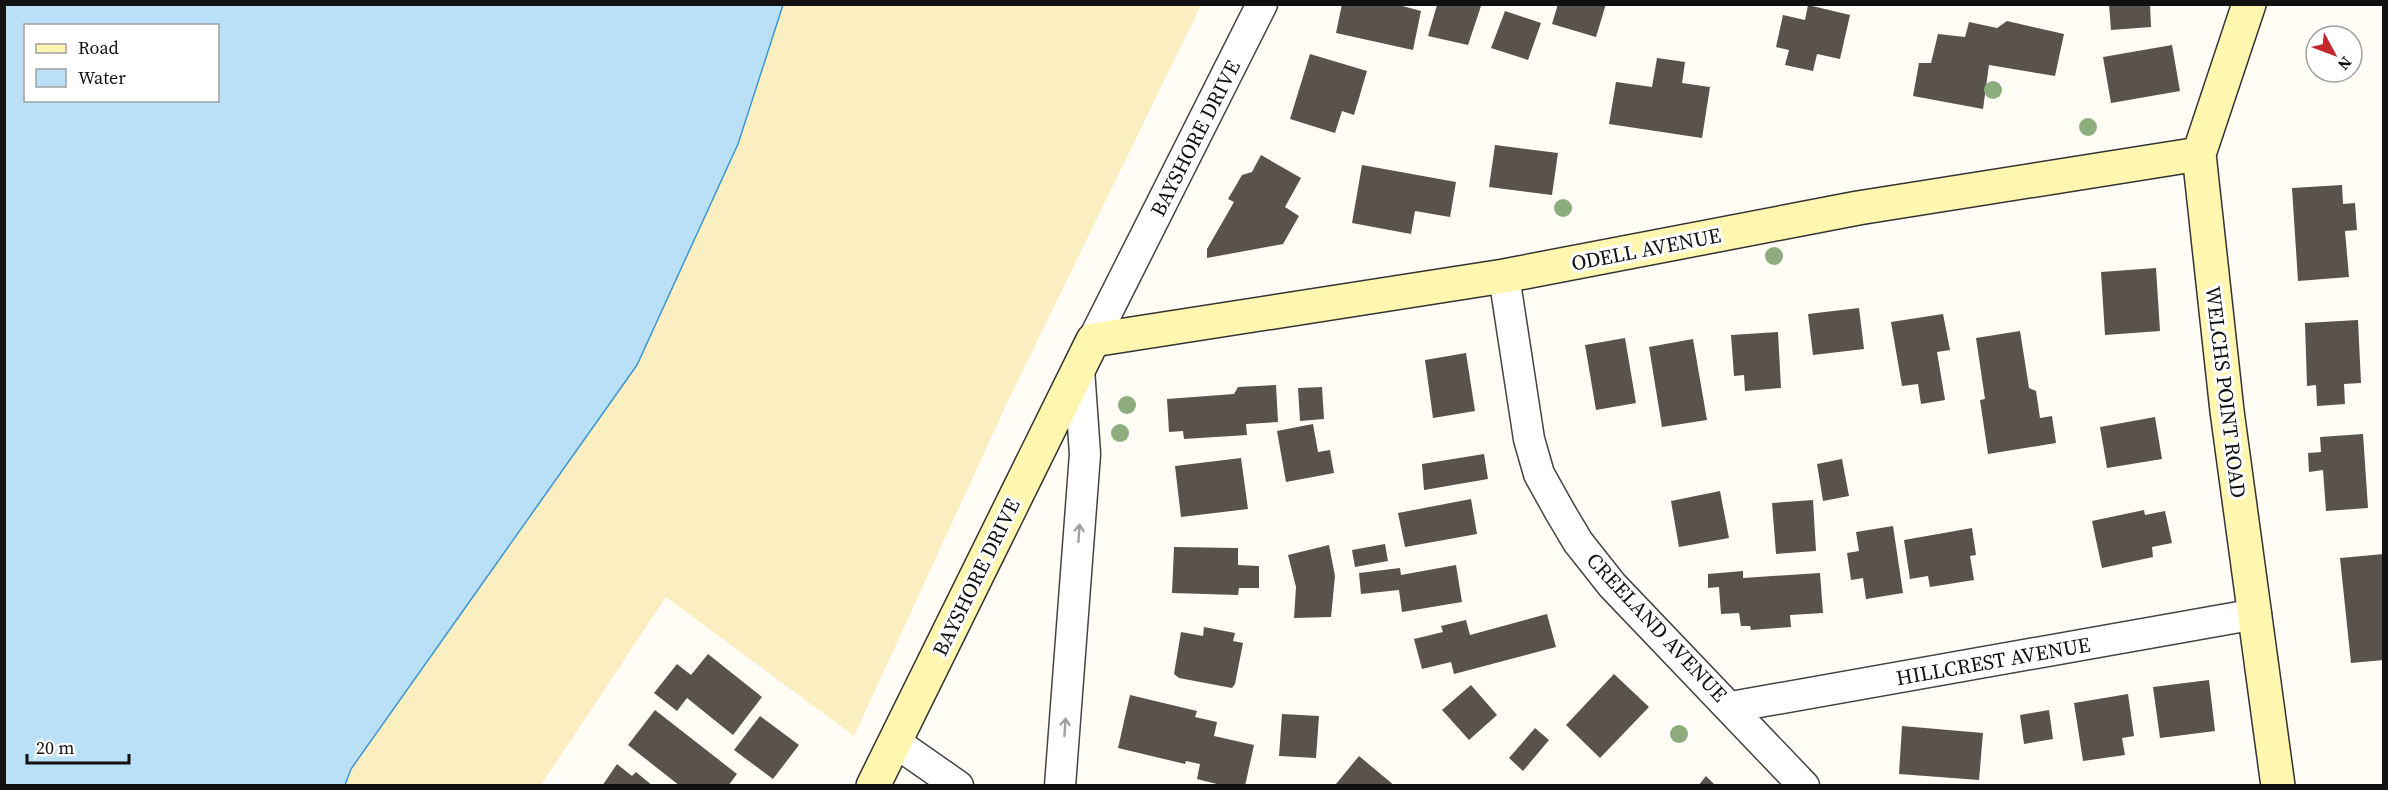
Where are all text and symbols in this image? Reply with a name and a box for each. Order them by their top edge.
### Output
legend [24,24,219,102]
north arrow [2304,24,2364,84]
text: Road [78,35,119,60]
text: N [2333,52,2357,76]
street label: BAYSHORE DRIVE [1143,55,1247,221]
text: Water [78,65,126,90]
street label: ODELL AVENUE [1569,220,1723,278]
street label: WELCHS POINT ROAD [2199,284,2253,500]
street label: BAYSHORE DRIVE [925,493,1027,661]
one-way arrow [1074,523,1085,543]
street label: CREELAND AVENUE [1580,546,1734,708]
street label: HILLCREST AVENUE [1894,630,2092,692]
one-way arrow [1059,718,1070,738]
scale bar [27,727,129,765]
text: 20 m [36,735,74,760]

